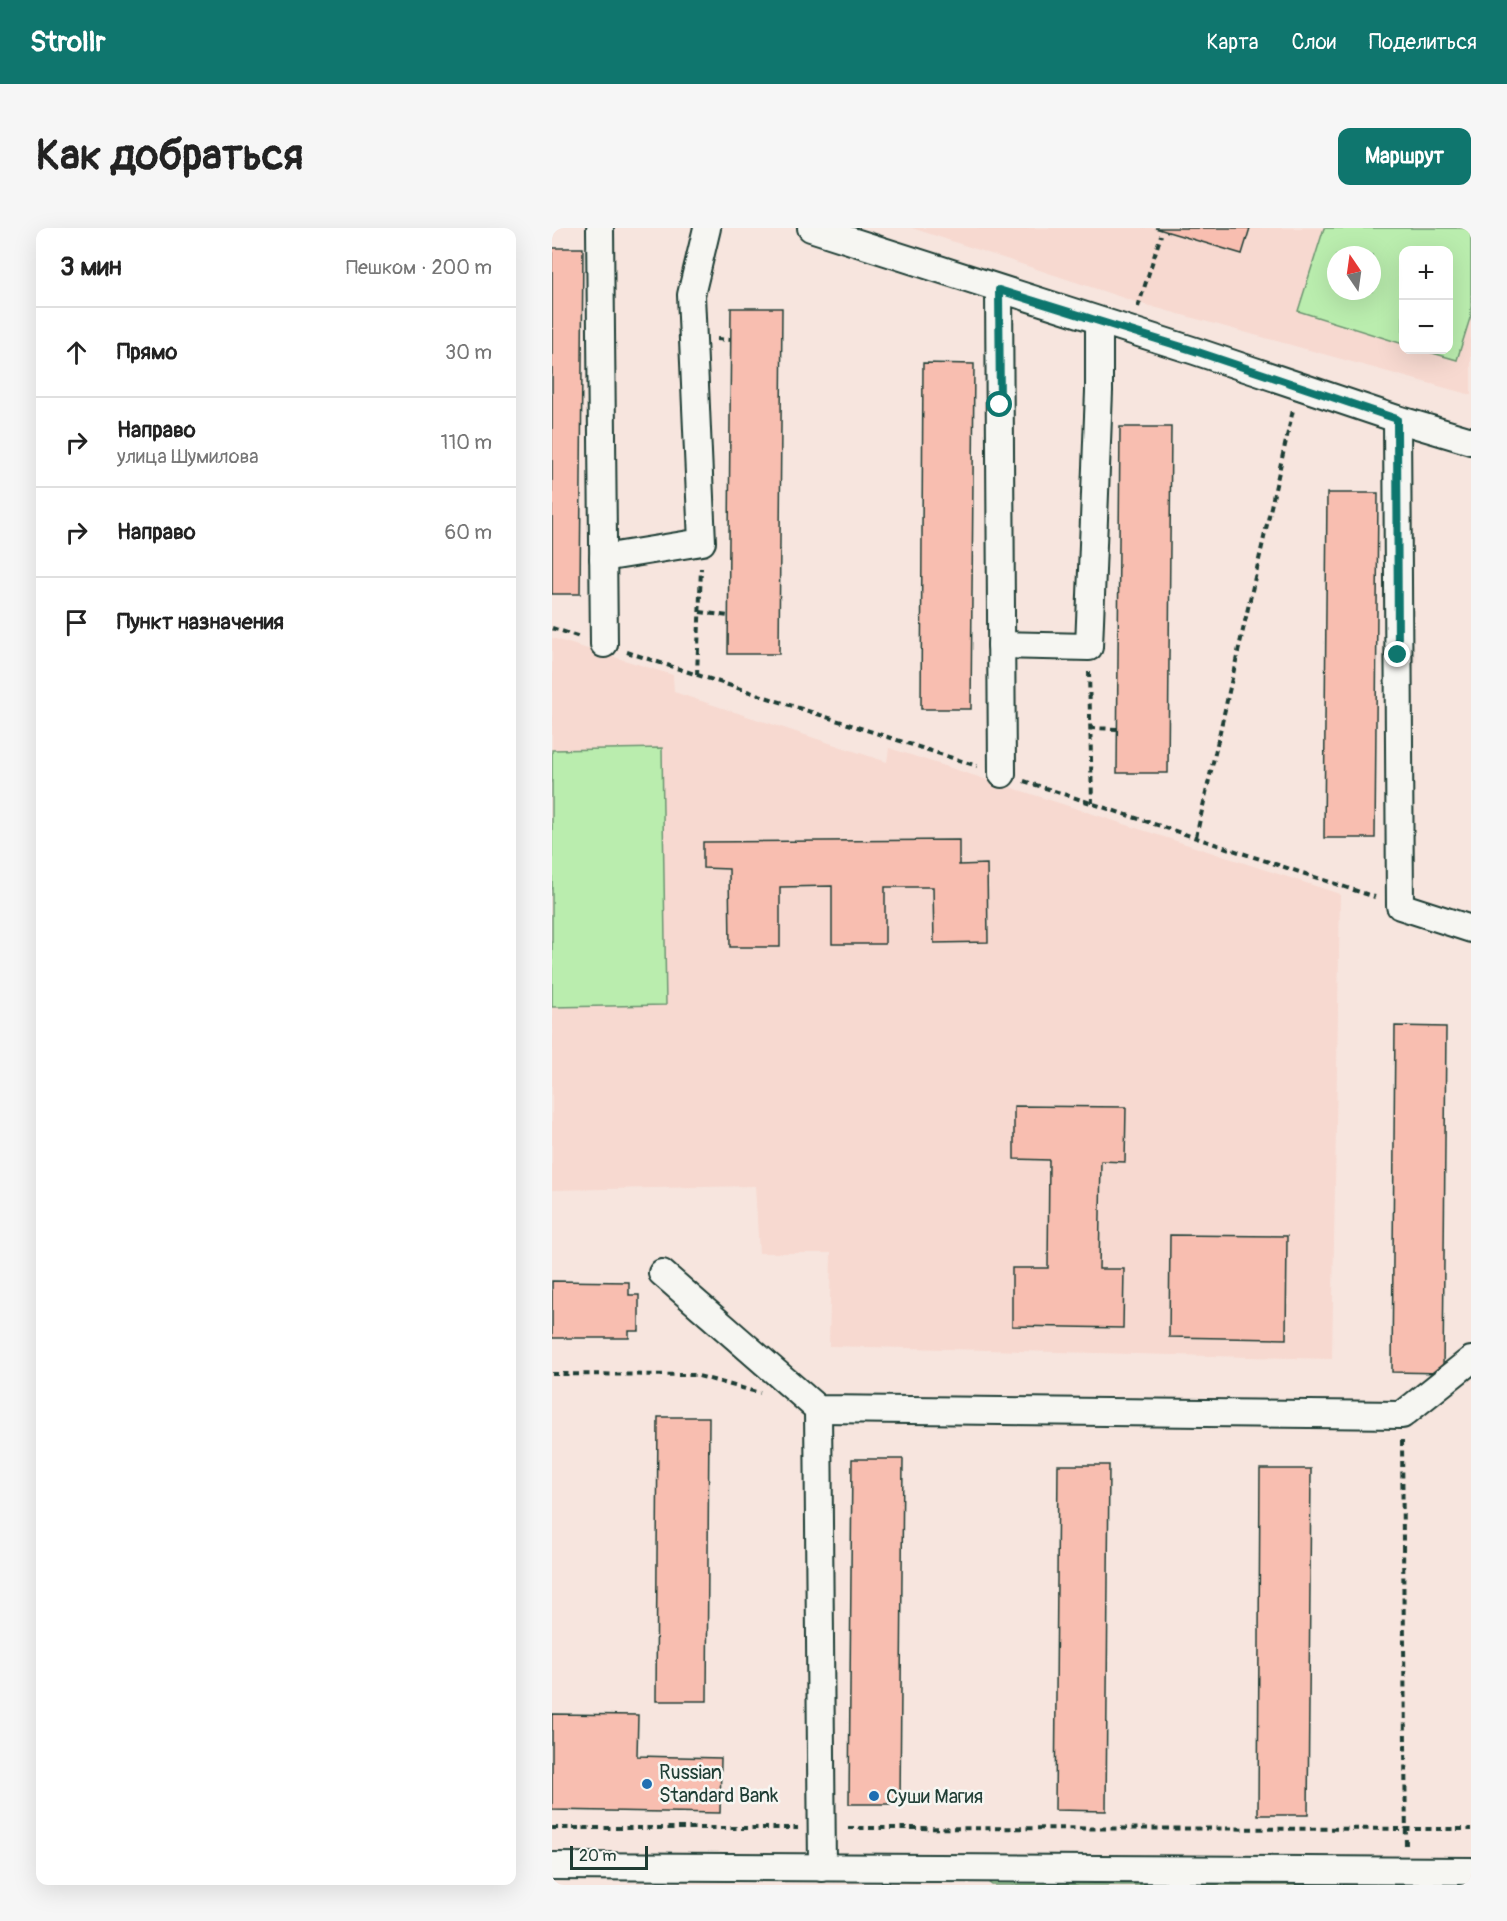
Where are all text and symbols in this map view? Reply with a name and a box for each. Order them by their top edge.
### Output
text: Strollr [30,25,105,60]
text: Карта [1206,29,1258,56]
text: Слои [1291,29,1336,56]
text: Поделиться [1369,29,1477,56]
button: Маршрут [1338,128,1471,185]
text: Как добраться [36,130,303,182]
north arrow [1327,246,1381,300]
map controls [1399,246,1453,354]
button: + [1399,246,1453,300]
text: 3 мин [60,251,122,283]
text: Пешком · 200 m [346,255,492,280]
button: − [1399,300,1453,354]
icon: ahead [60,336,93,369]
text: Прямо [117,338,177,366]
text: 30 m [445,340,492,365]
route start [986,391,1012,417]
text: Направо [117,416,196,444]
icon: right [60,426,93,459]
text: 110 m [441,430,492,455]
text: улица Шумилова [117,444,259,469]
icon: right [60,516,93,549]
text: Направо [117,518,196,546]
text: 60 m [445,520,492,545]
icon: arrive [60,606,93,639]
text: Пункт назначения [117,608,284,636]
route end [1384,641,1410,667]
place label: Russian Standard Bank [659,1760,779,1808]
marker: Russian Standard Bank [640,1777,654,1791]
place label: Суши Магия [886,1784,983,1809]
marker: Суши Магия [867,1789,881,1803]
scale bar [570,1843,648,1870]
text: 20 m [579,1846,617,1866]

